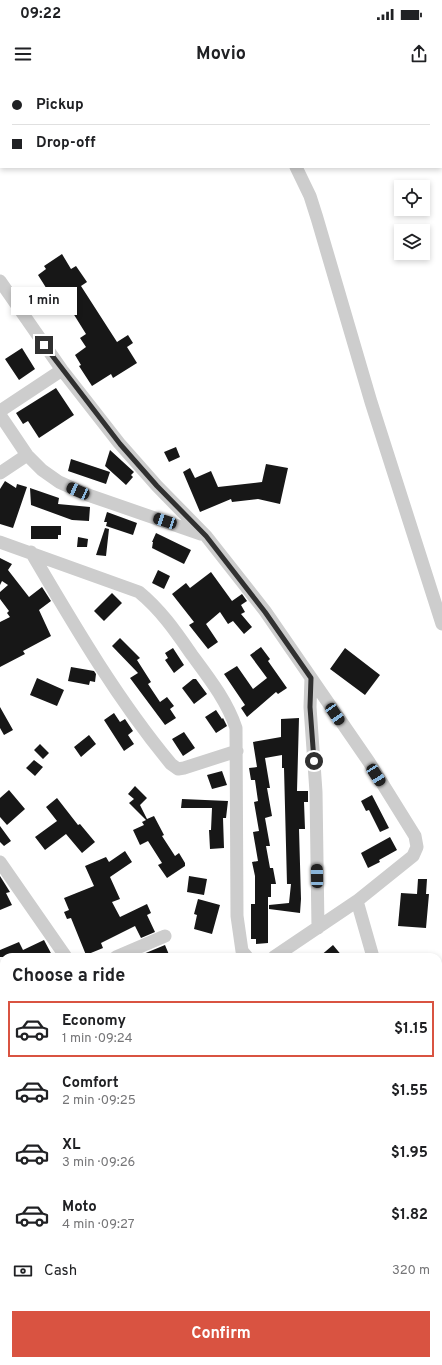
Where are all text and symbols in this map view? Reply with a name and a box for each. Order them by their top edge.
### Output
text: 09:22 [20,5,61,24]
icon: menu [12,43,34,65]
text: Movio [196,43,246,66]
icon: share [408,43,430,65]
text: Pickup [36,96,84,115]
text: Drop-off [36,134,96,153]
map controls [394,180,430,260]
button: locate [394,180,430,216]
button: layers [394,224,430,260]
callout: 1 min [11,287,77,315]
text: 1 min [28,293,60,309]
route end [35,336,53,354]
car [65,481,91,501]
car [152,512,178,530]
car [323,701,347,727]
route start [305,752,323,770]
car [364,762,388,788]
car [311,864,323,888]
text: Choose a ride [12,965,125,988]
icon: car [14,1011,50,1047]
text: Economy [62,1012,126,1031]
text: $1.15 [394,1020,428,1039]
text: 1 min · 09:24 [62,1031,133,1047]
icon: car [14,1073,50,1109]
text: Comfort [62,1074,119,1093]
text: $1.55 [391,1082,428,1101]
text: 2 min · 09:25 [62,1093,136,1109]
icon: car [14,1135,50,1171]
text: XL [62,1136,80,1155]
text: $1.95 [391,1144,428,1163]
text: 3 min · 09:26 [62,1155,135,1171]
icon: car [14,1197,50,1233]
text: Moto [62,1198,97,1217]
text: $1.82 [391,1206,428,1225]
text: 4 min · 09:27 [62,1217,135,1233]
icon: cash [12,1260,34,1282]
text: Cash [44,1262,77,1281]
text: 320 m [392,1263,430,1279]
button: Confirm [12,1311,430,1357]

